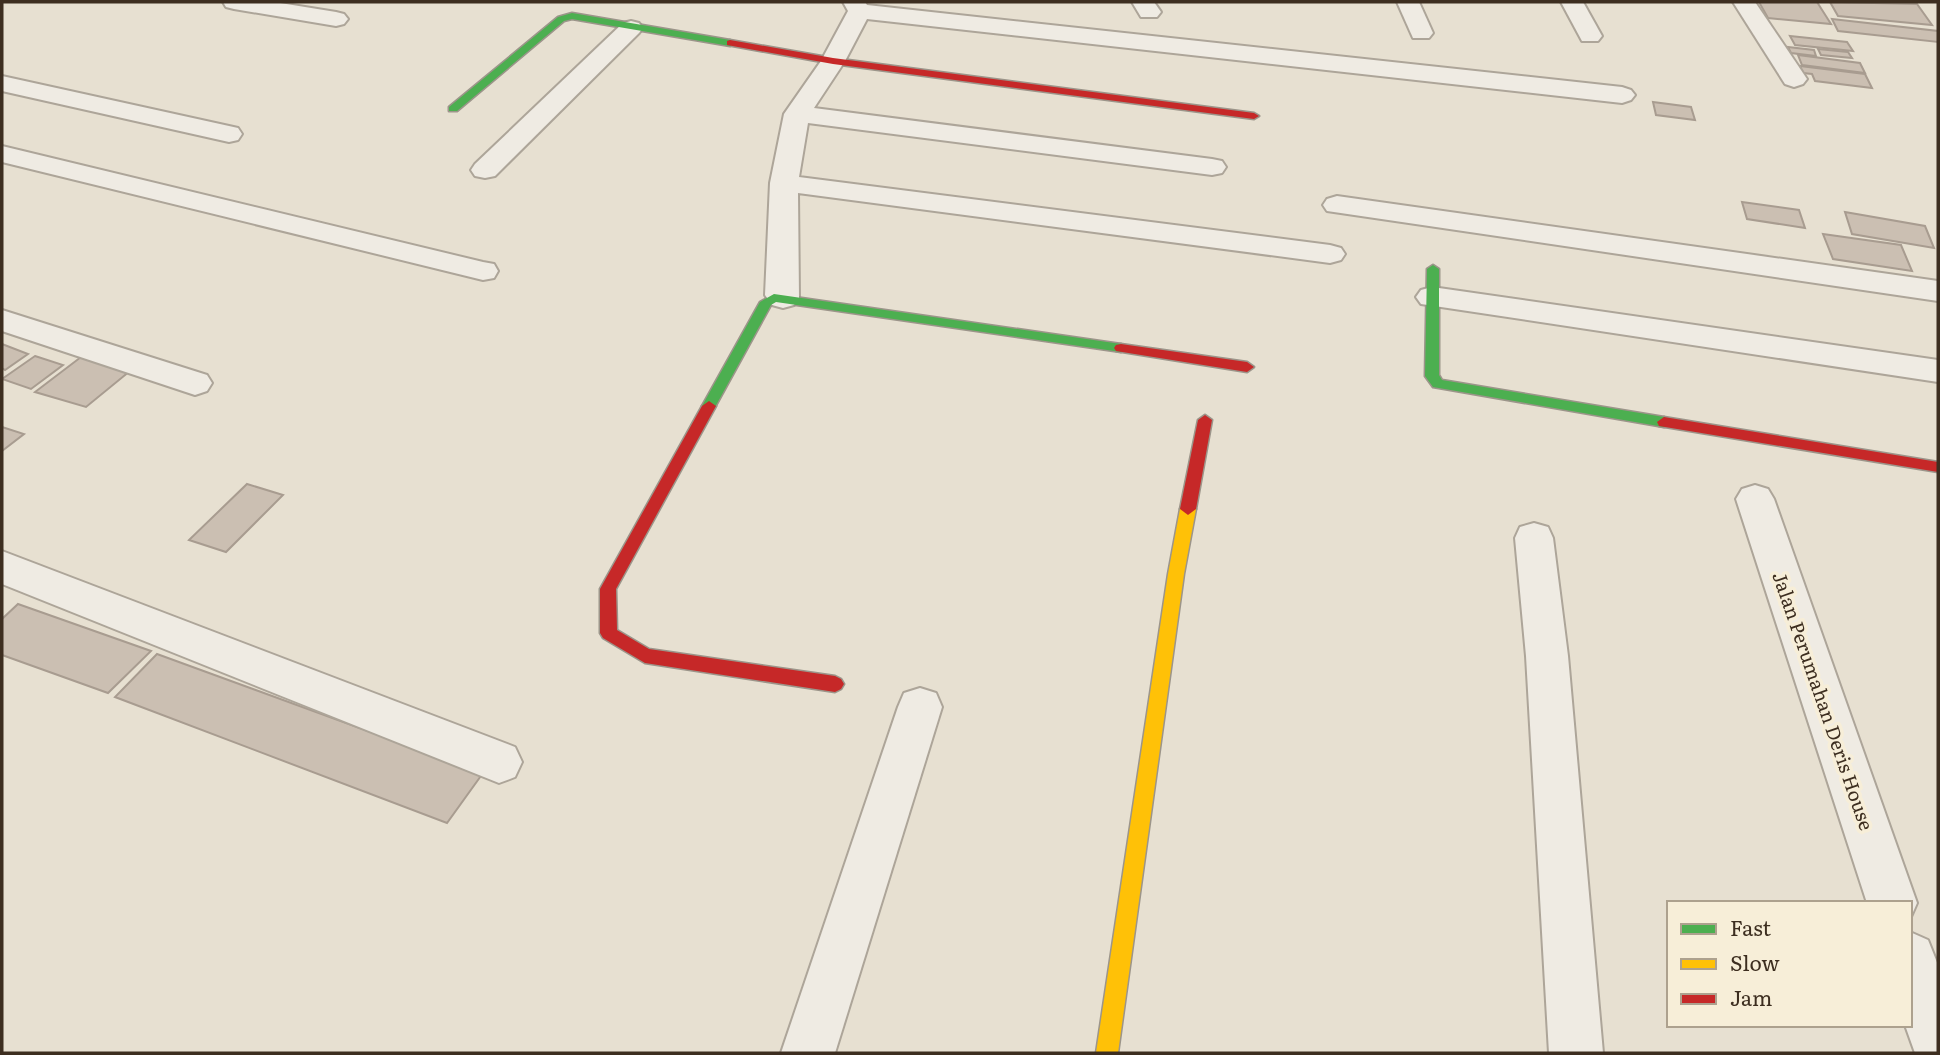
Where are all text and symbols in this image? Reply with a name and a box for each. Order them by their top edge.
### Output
street label: Jalan Perumahan Deris House [1766,568,1881,834]
legend [1667,901,1912,1027]
text: Fast [1730,911,1771,942]
text: Slow [1730,946,1780,977]
text: Jam [1730,981,1772,1012]

